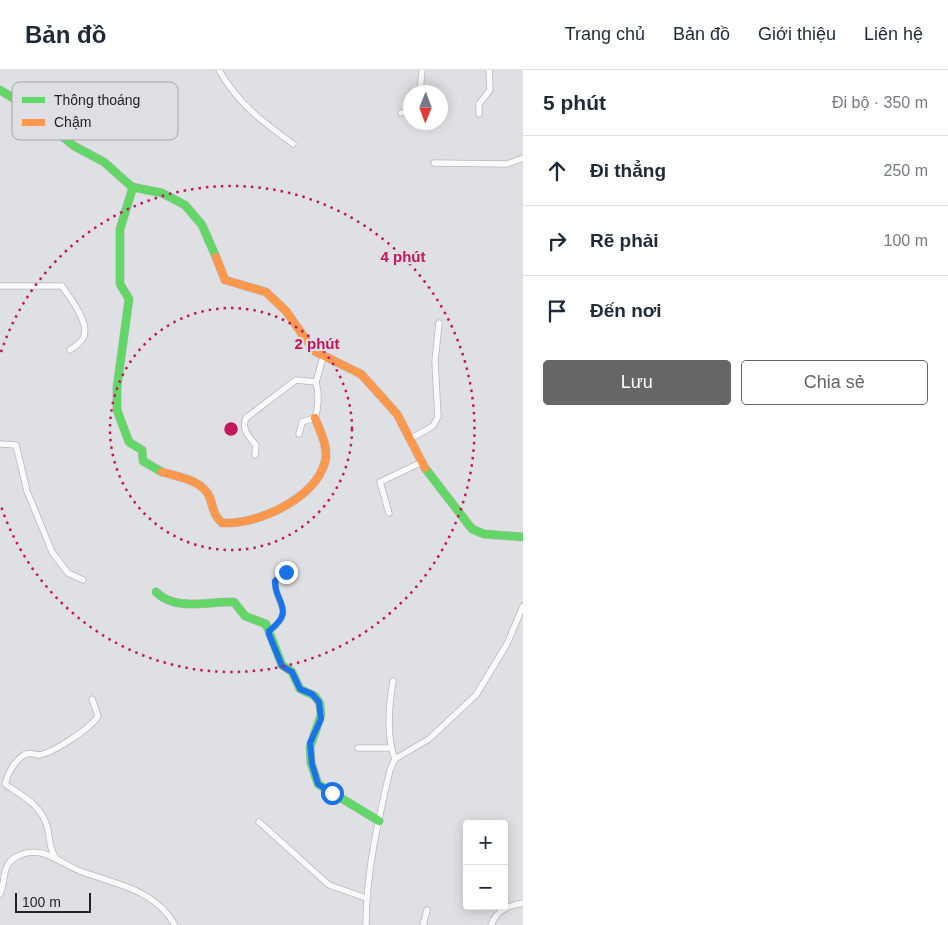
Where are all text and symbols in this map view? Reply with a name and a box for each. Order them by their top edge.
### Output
text: Bản đồ [25,21,106,48]
text: Trang chủ [565,24,645,44]
text: Bản đồ [673,24,730,44]
text: Giới thiệu [758,24,836,44]
text: Liên hệ [864,24,923,44]
legend [12,82,178,140]
north arrow [403,85,448,130]
text: 5 phút [543,91,606,114]
text: Thông thoáng [54,92,140,108]
text: Đi bộ · 350 m [832,94,928,111]
text: Chậm [54,114,91,130]
icon: ahead [543,157,571,185]
text: Đi thẳng [590,160,666,181]
text: 250 m [884,162,928,179]
icon: right [543,227,571,255]
text: Rẽ phải [590,230,659,251]
text: 100 m [884,232,928,249]
text: 4 phút [381,248,426,265]
icon: arrive [543,297,571,325]
text: Đến nơi [590,300,662,321]
text: 2 phút [295,335,340,352]
button: Lưu [543,360,731,405]
button: Chia sẻ [741,360,928,405]
centre of rings [222,420,240,438]
route end [275,561,298,584]
route start [321,782,344,805]
map controls [463,820,508,910]
button: + [463,820,508,865]
button: − [463,865,508,910]
scale bar [15,890,91,913]
text: 100 m [22,894,61,910]

